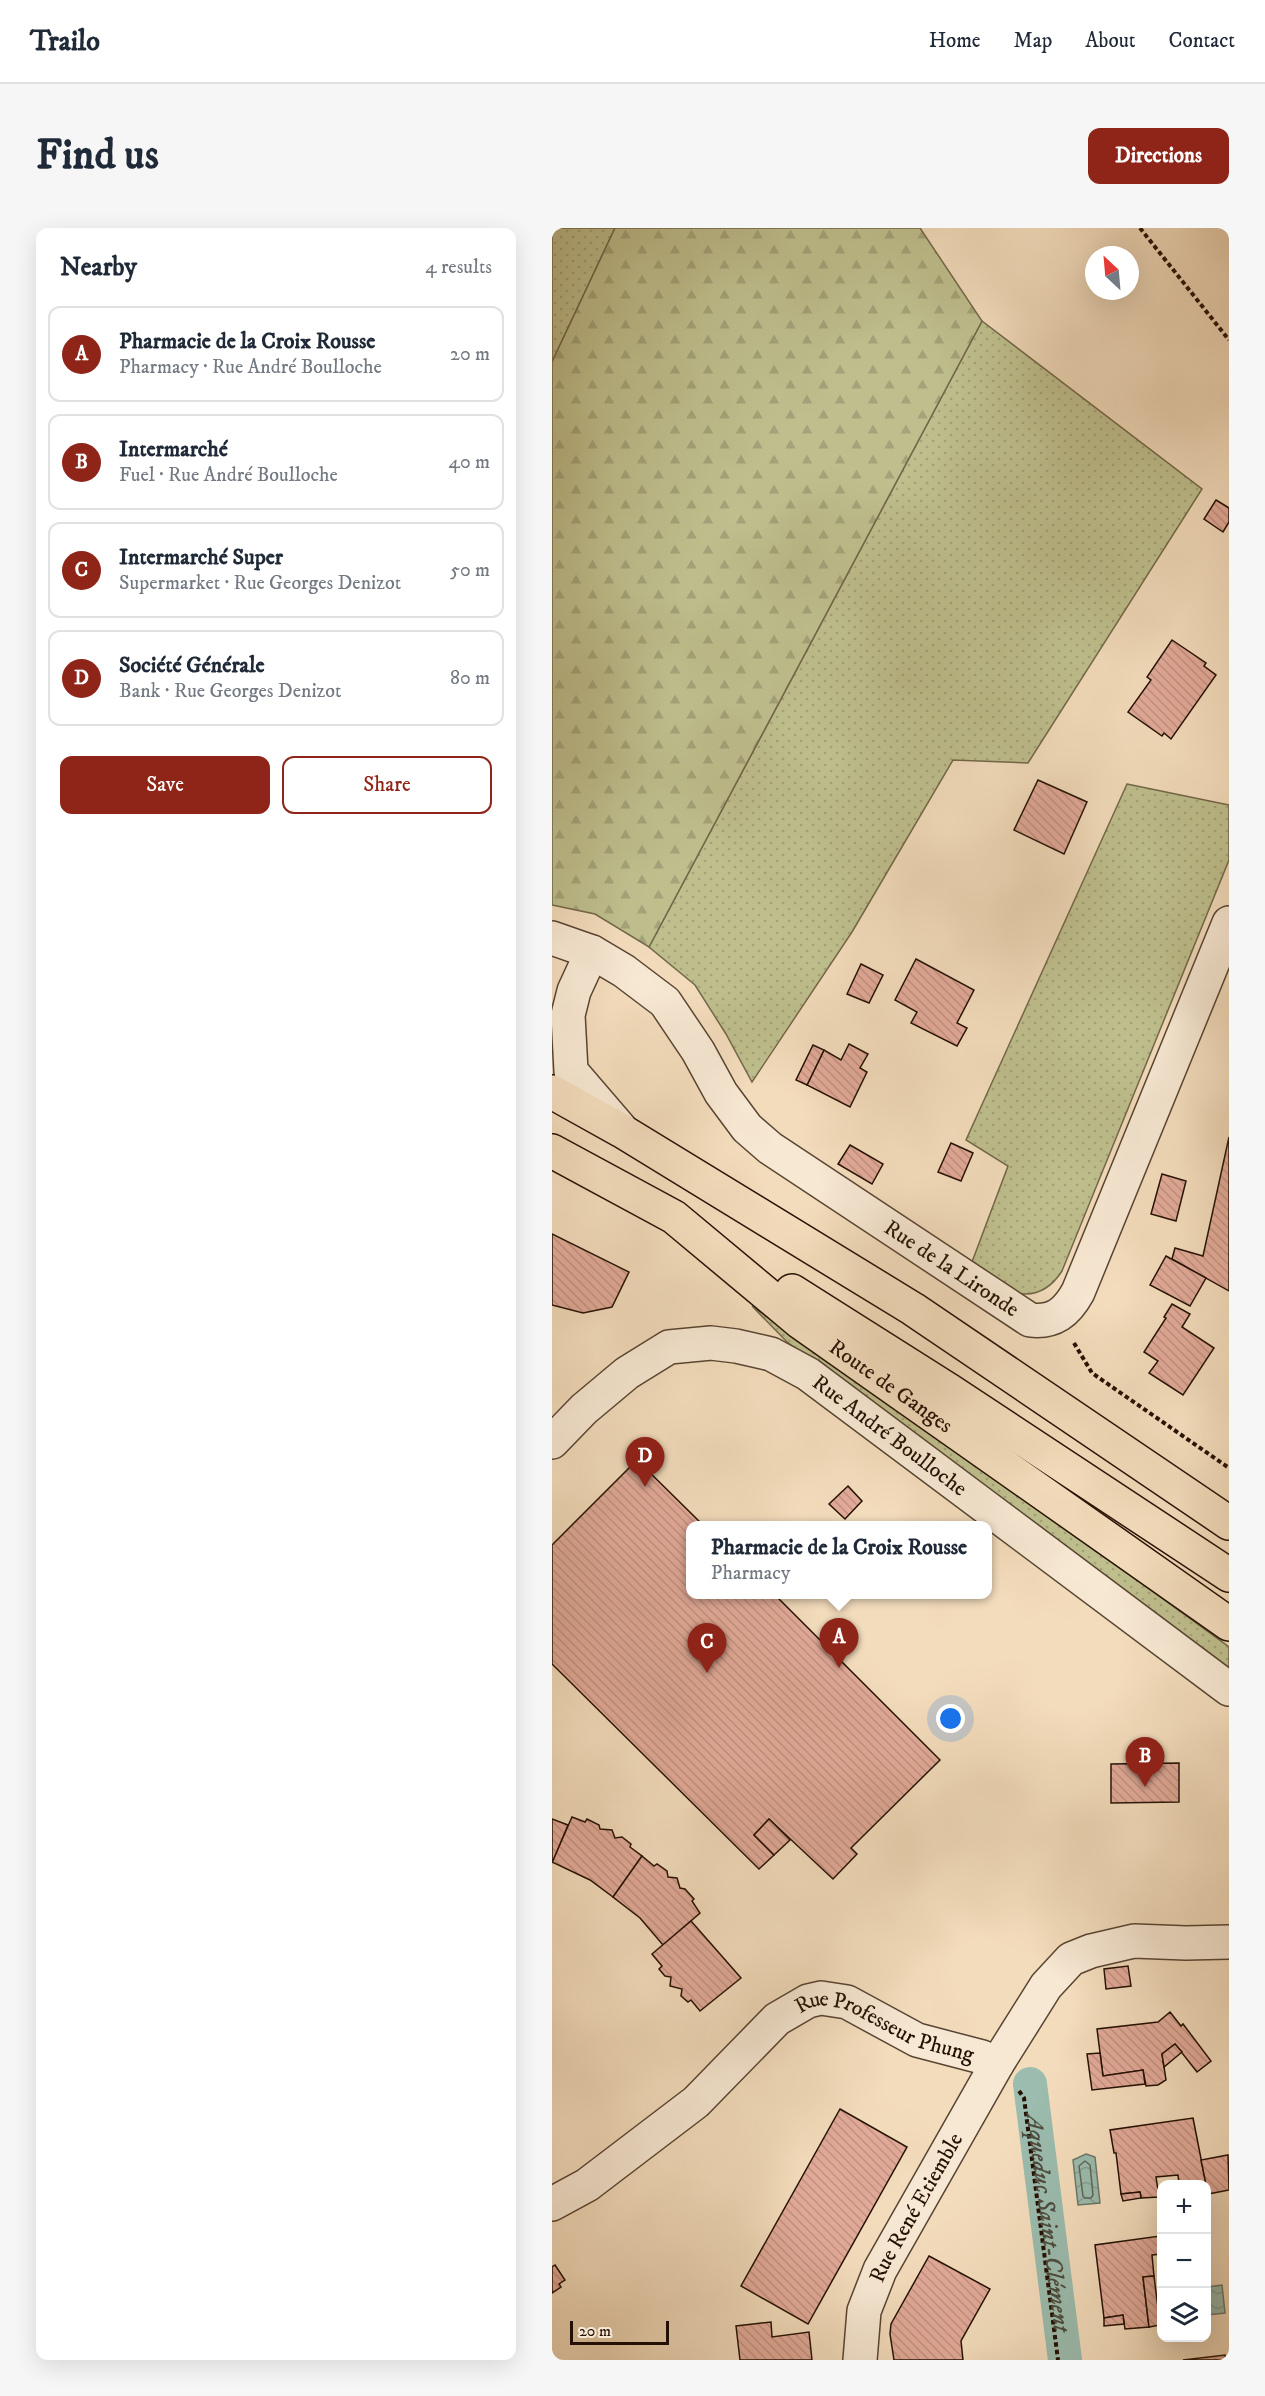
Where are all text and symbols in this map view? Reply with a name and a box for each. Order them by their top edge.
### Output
text: Trailo [30,24,100,59]
text: Home [929,28,981,54]
text: Map [1014,28,1052,54]
text: About [1085,28,1136,54]
text: Contact [1169,28,1235,54]
button: Directions [1088,128,1229,184]
text: Find us [36,130,159,182]
north arrow [1085,246,1139,300]
text: Nearby [60,251,137,284]
text: 4 results [425,255,492,280]
text: Pharmacie de la Croix Rousse [119,328,375,355]
text: A [75,342,88,367]
text: 20 m [450,342,490,367]
text: Pharmacy · Rue André Boulloche [119,355,382,380]
text: Intermarché [119,436,228,463]
text: B [75,450,88,475]
text: 40 m [448,450,490,475]
text: Fuel · Rue André Boulloche [119,463,338,488]
text: Intermarché Super [119,544,283,571]
text: C [75,558,88,583]
text: 50 m [450,558,490,583]
text: Supermarket · Rue Georges Denizot [119,571,401,596]
text: Société Générale [119,652,265,679]
text: D [74,666,89,691]
text: 80 m [450,666,490,691]
text: Bank · Rue Georges Denizot [119,679,341,704]
button: Save [60,756,270,814]
button: Share [282,756,492,814]
street label: Rue de la Lironde [879,1214,1025,1323]
street label: Route de Ganges [824,1333,958,1439]
street label: Rue André Boulloche [807,1369,973,1502]
pin: D [626,1438,664,1487]
popup [686,1521,992,1599]
text: Pharmacie de la Croix Rousse [711,1534,967,1561]
text: Pharmacy [711,1561,790,1586]
pin: A [820,1618,858,1668]
pin: C [688,1624,726,1673]
your location [936,1704,965,1733]
pin: B [1126,1738,1164,1787]
street label: Rue Professeur Phung [790,1984,977,2068]
water label: Aqueduc Saint-Clément [1019,2109,1077,2335]
street label: Rue René Etiemble [863,2128,969,2286]
map controls [1157,2180,1211,2342]
button: + [1157,2180,1211,2234]
button: − [1157,2234,1211,2288]
button: layers [1157,2288,1211,2342]
scale bar [570,2318,669,2346]
text: 20 m [579,2321,611,2341]

